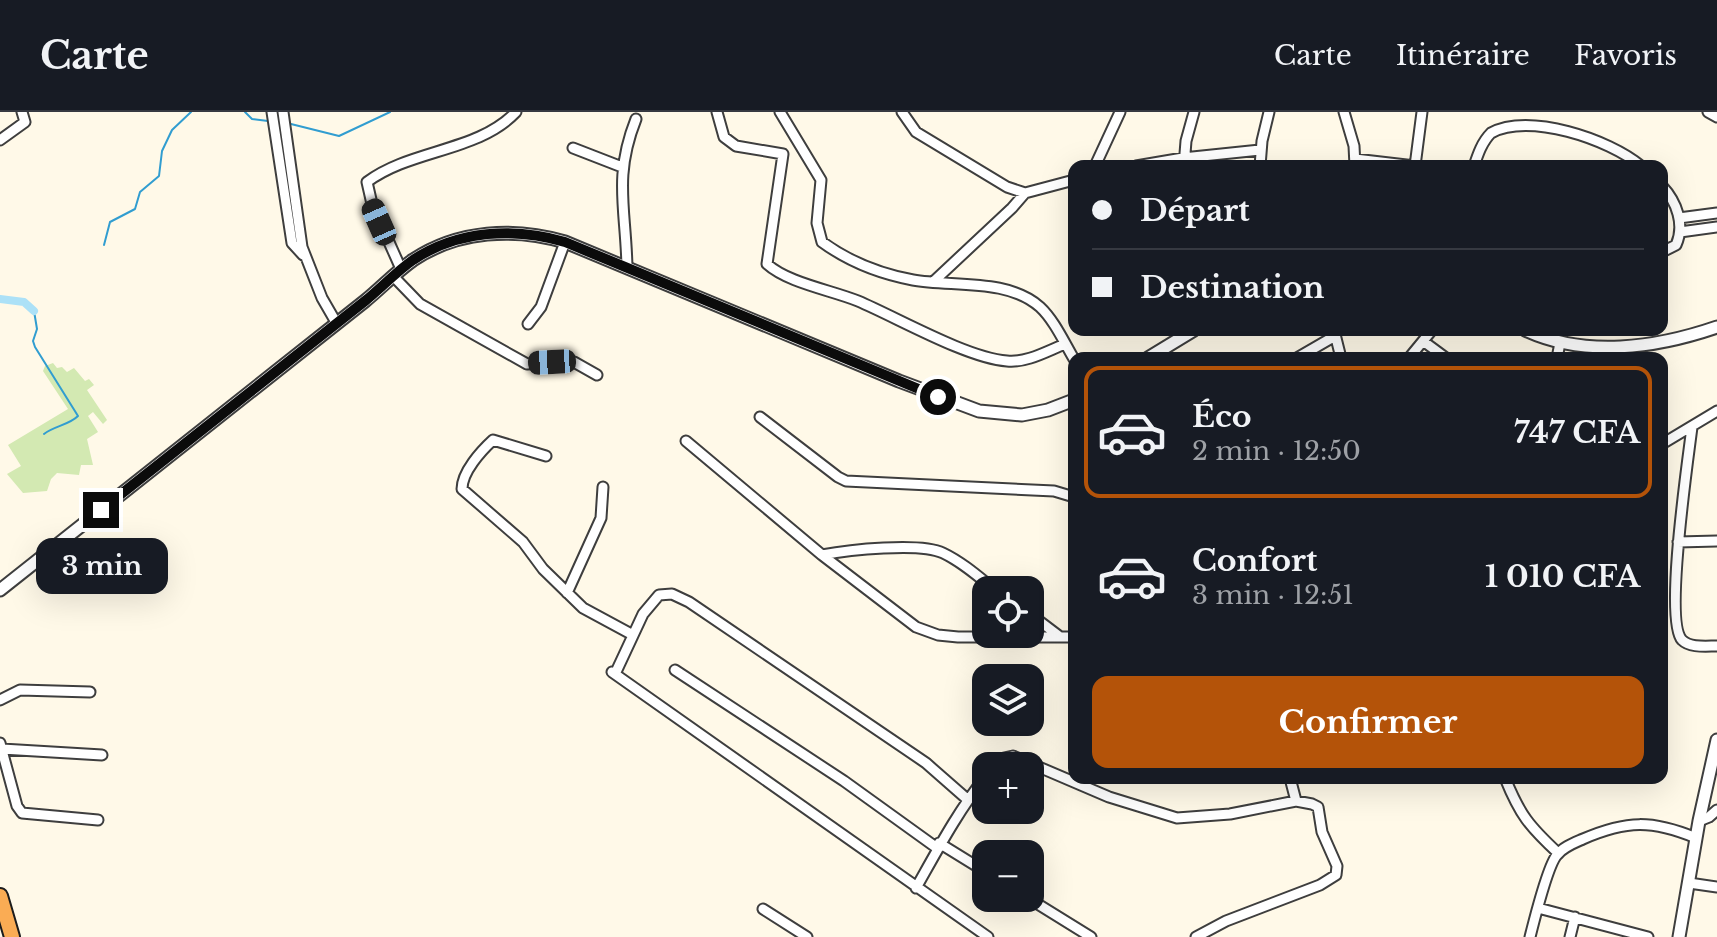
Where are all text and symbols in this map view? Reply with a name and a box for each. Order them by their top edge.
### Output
text: Carte [40,32,149,79]
text: Carte [1274,38,1352,73]
text: Itinéraire [1396,38,1530,73]
text: Favoris [1574,38,1677,73]
text: Départ [1140,192,1250,229]
car [358,195,400,249]
text: Destination [1140,269,1324,306]
car [527,349,577,375]
route start [920,379,956,415]
icon: car [1096,396,1168,468]
text: Éco [1192,398,1252,435]
text: 747 CFA [1514,414,1640,451]
text: 2 min · 12:50 [1192,435,1361,467]
route end [83,492,119,528]
callout: 3 min [35,538,167,594]
icon: car [1096,540,1168,612]
text: Confort [1192,542,1317,579]
text: 3 min [62,550,142,582]
text: 1 010 CFA [1485,558,1640,595]
map controls [972,576,1044,912]
button: locate [972,576,1044,648]
text: 3 min · 12:51 [1192,579,1354,611]
button: layers [972,664,1044,736]
button: Confirmer [1092,676,1644,768]
button: + [972,752,1044,824]
button: − [972,840,1044,912]

